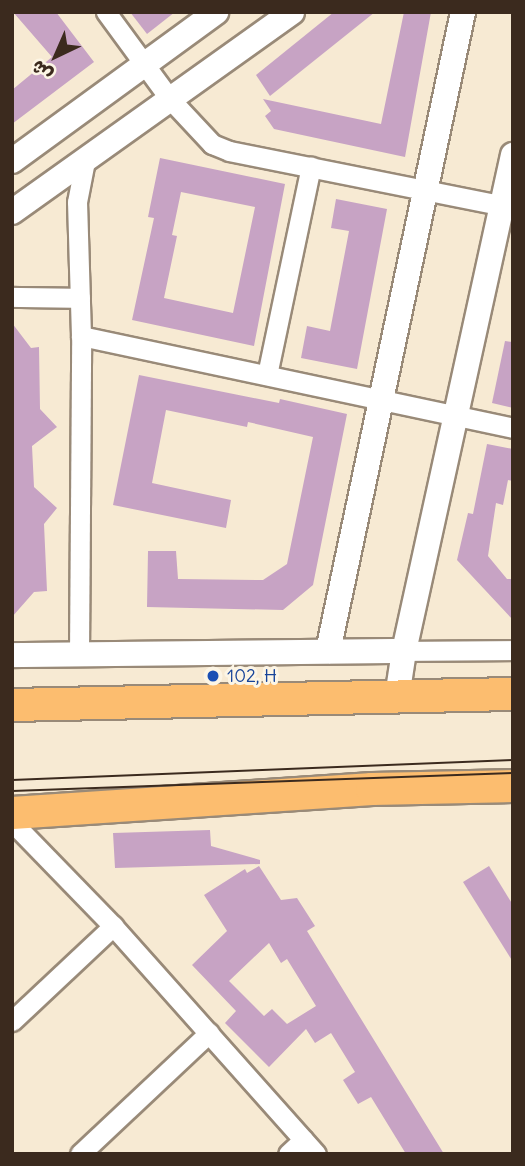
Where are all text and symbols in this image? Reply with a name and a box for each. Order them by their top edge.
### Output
north arrow [21,21,91,91]
text: ش [26,55,57,87]
place label: 102, H [227,665,277,687]
marker: 102, H [205,668,221,684]

